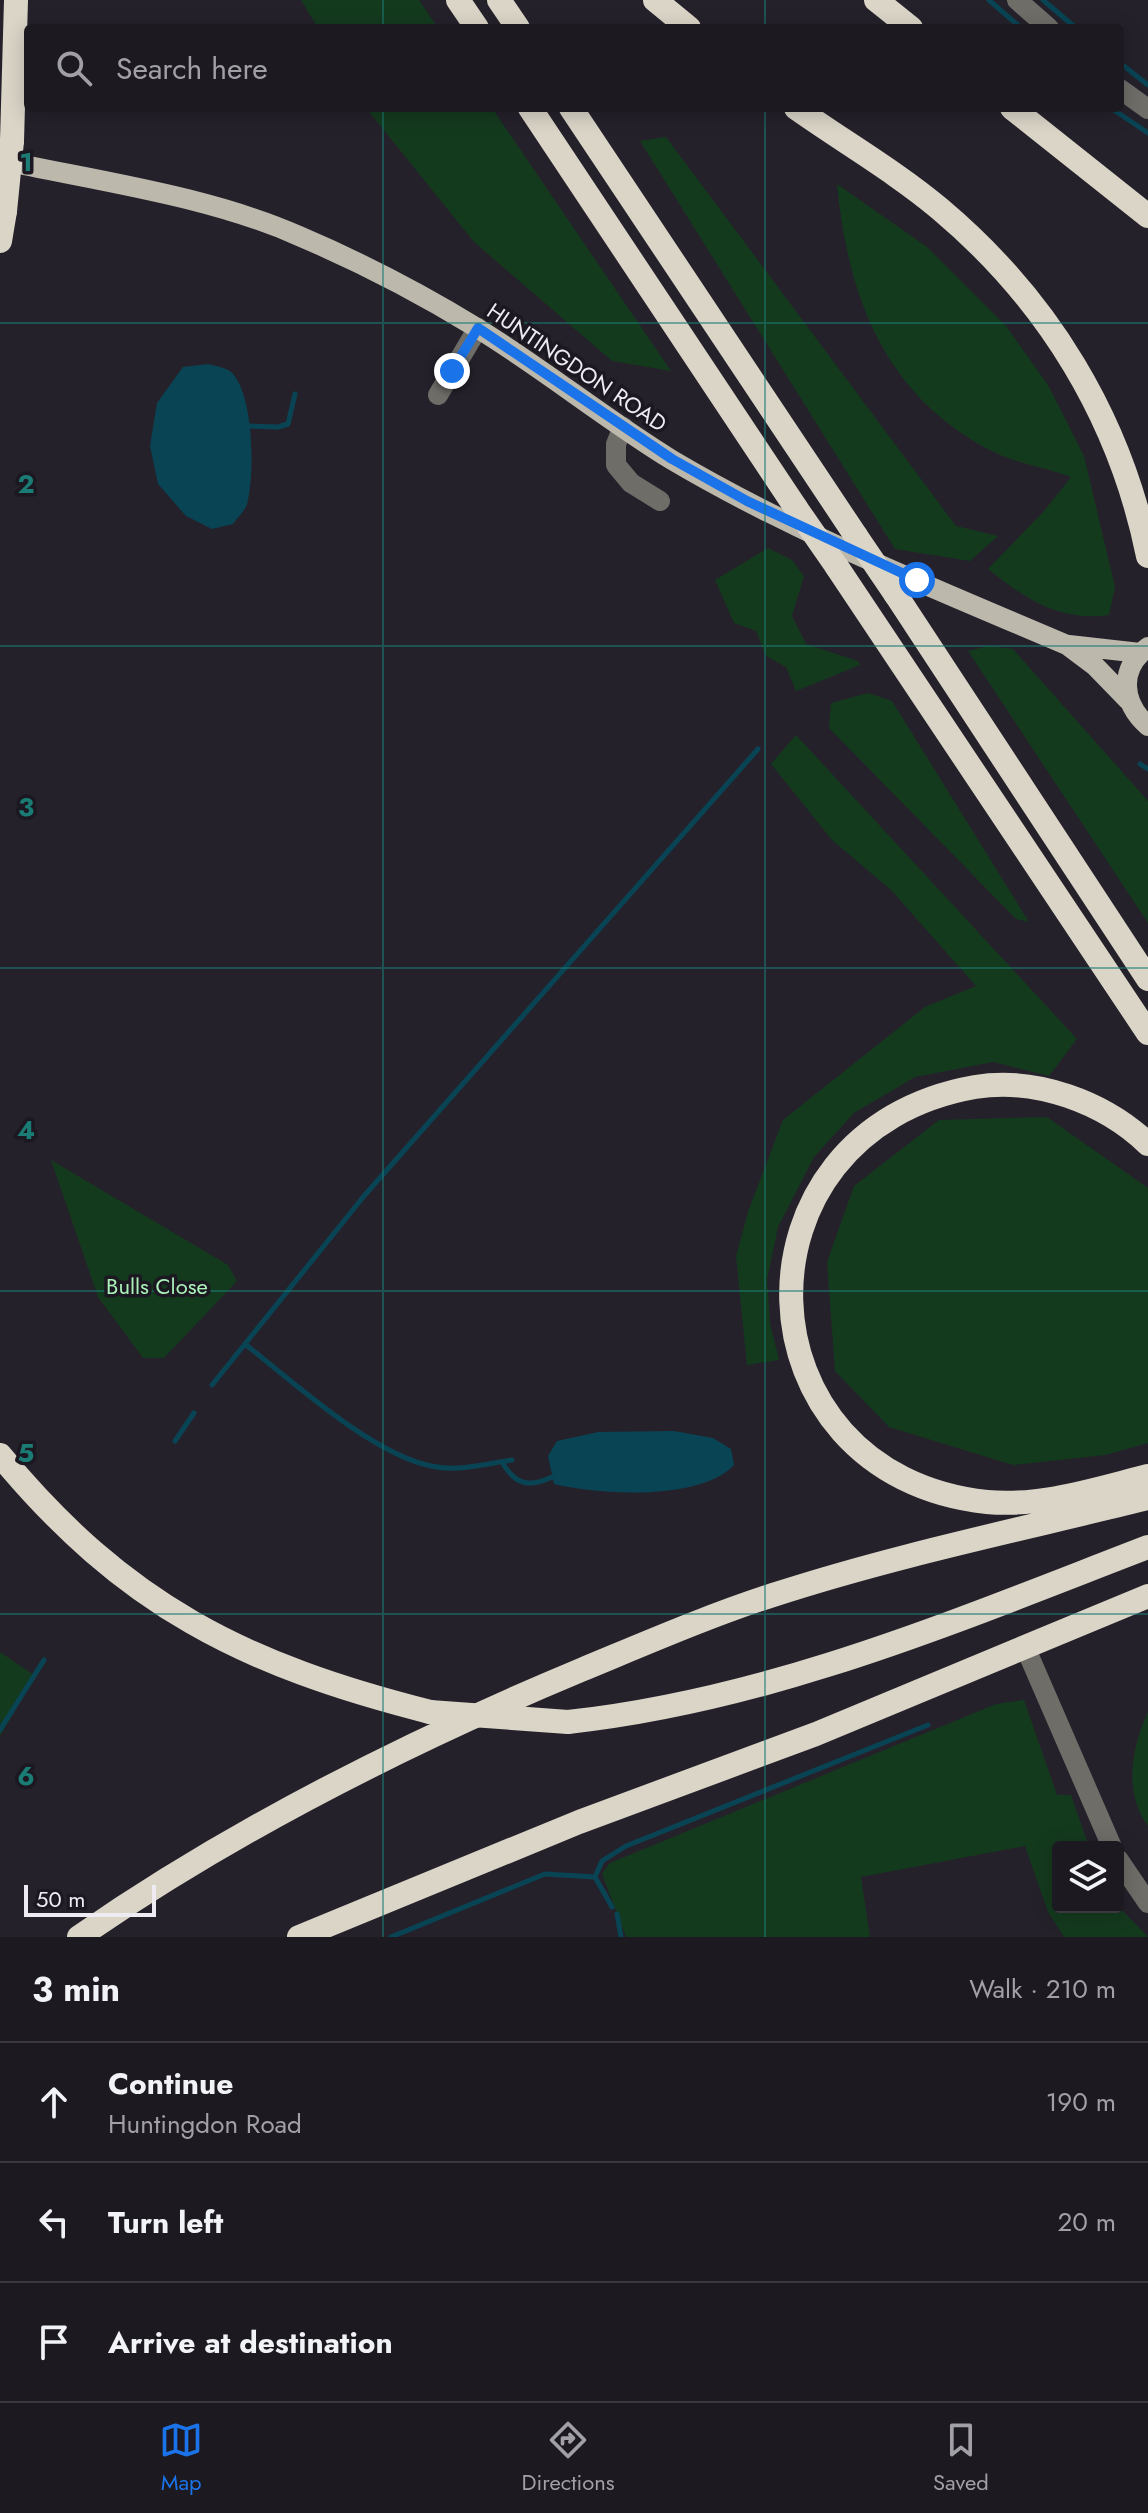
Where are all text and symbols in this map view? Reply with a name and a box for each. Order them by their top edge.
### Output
search box [24,24,1124,112]
icon: search [52,46,96,90]
text: Search here [116,47,268,90]
text: 1 [19,143,33,181]
street label: HUNTINGDON ROAD [481,295,673,439]
route end [434,353,470,389]
text: 2 [17,465,35,503]
route start [899,562,935,598]
text: 3 [18,788,34,826]
text: 4 [17,1111,35,1149]
park label: Bulls Close [106,1270,208,1302]
text: 5 [18,1434,34,1472]
text: 6 [17,1757,35,1795]
map controls [1052,1841,1124,1913]
button: layers [1052,1841,1124,1913]
scale bar [24,1881,156,1917]
text: 50 m [36,1883,85,1915]
text: 3 min [32,1965,120,2014]
text: Walk · 210 m [969,1970,1116,2008]
text: Continue [108,2062,234,2105]
icon: ahead [32,2080,76,2124]
text: 190 m [1046,2083,1116,2121]
text: Huntingdon Road [108,2105,302,2143]
icon: left [32,2200,76,2244]
text: Turn left [108,2201,223,2244]
text: 20 m [1058,2203,1116,2241]
icon: arrive [32,2320,76,2364]
text: Arrive at destination [108,2321,393,2364]
tab: Map [159,2418,203,2498]
tab: Directions [522,2418,615,2498]
tab: Saved [933,2418,989,2498]

